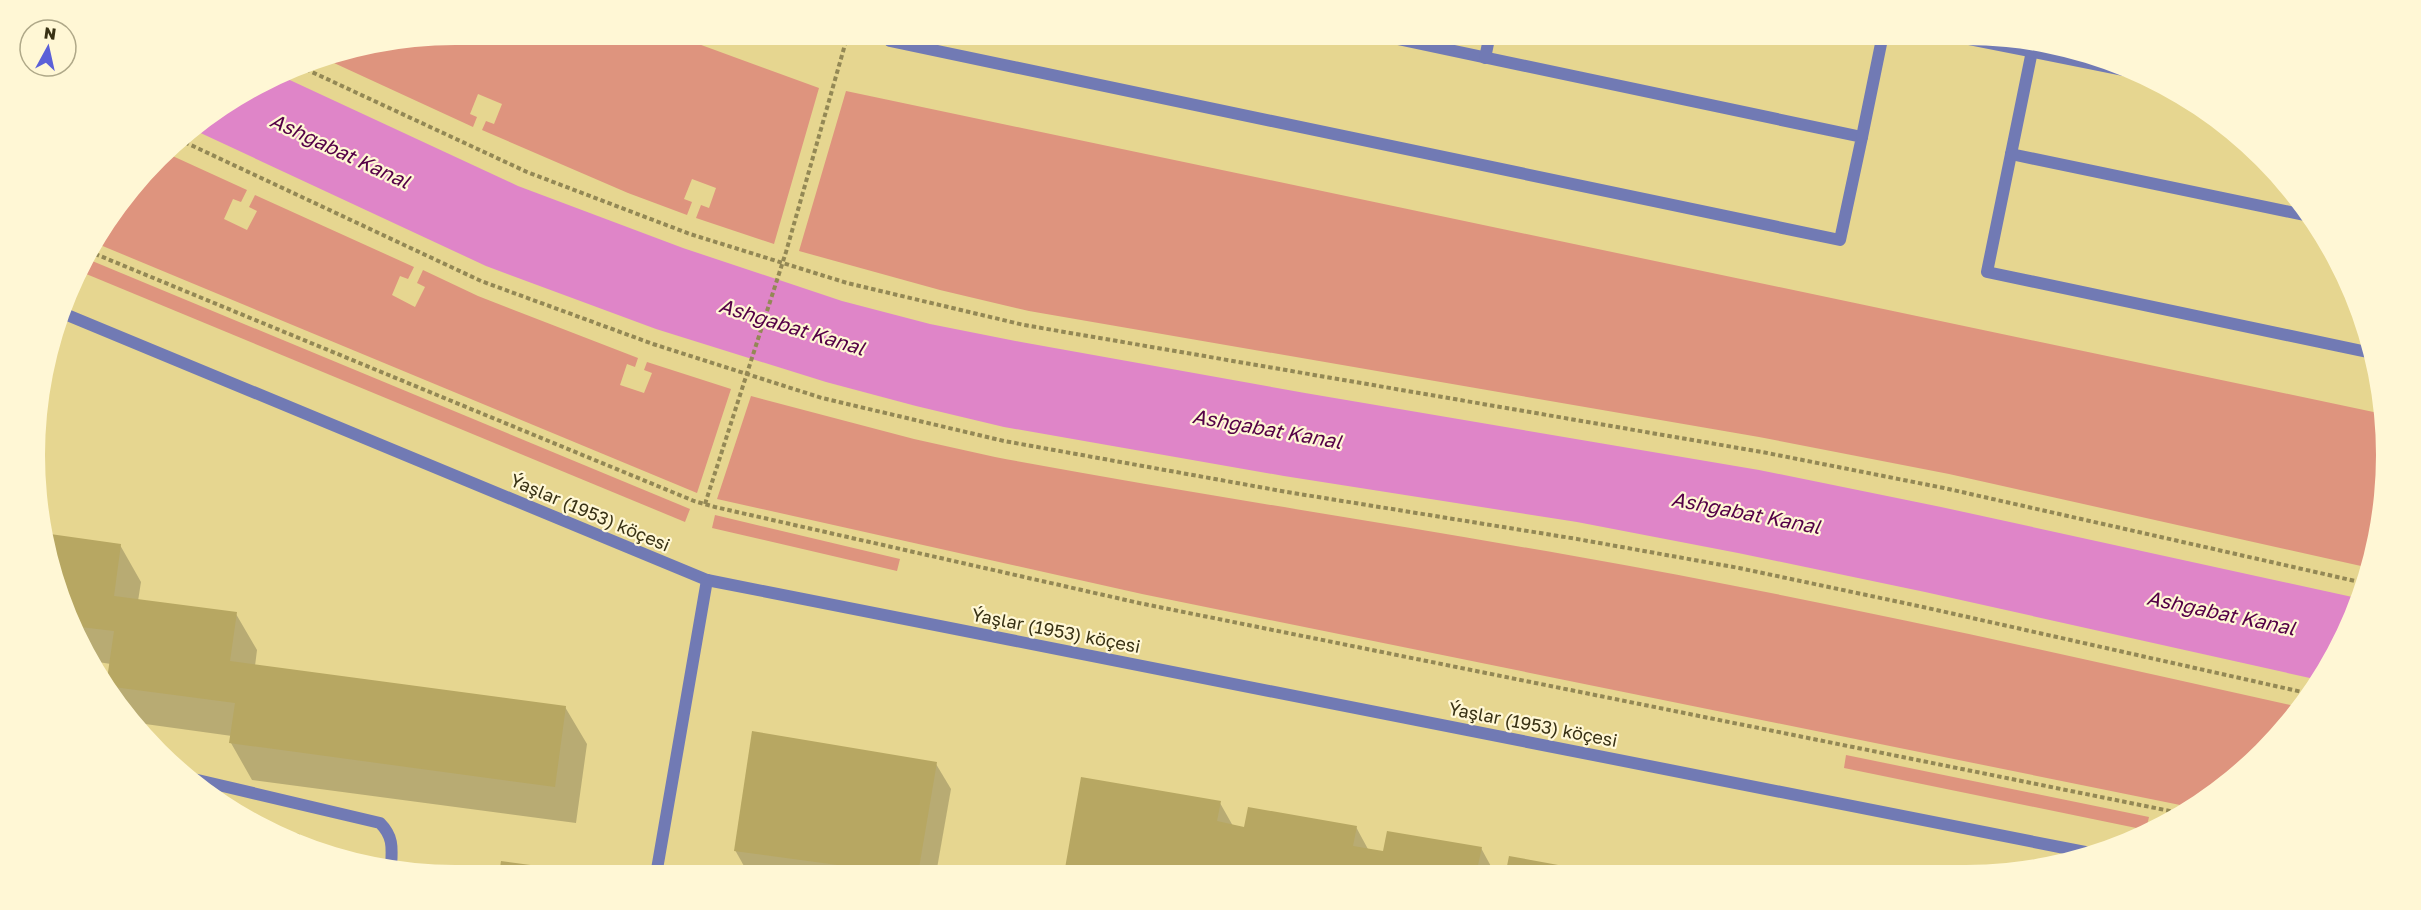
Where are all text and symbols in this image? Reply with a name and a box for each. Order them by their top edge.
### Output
north arrow [18,18,78,78]
text: N [43,22,58,44]
water label: Ashgabat Kanal [266,107,415,194]
water label: Ashgabat Kanal [716,292,869,361]
water label: Ashgabat Kanal [1191,403,1344,454]
street label: Ýaşlar (1953) köçesi [507,469,673,556]
water label: Ashgabat Kanal [1670,486,1823,539]
water label: Ashgabat Kanal [2145,585,2298,641]
street label: Ýaşlar (1953) köçesi [970,603,1142,657]
street label: Ýaşlar (1953) köçesi [1447,697,1619,751]

